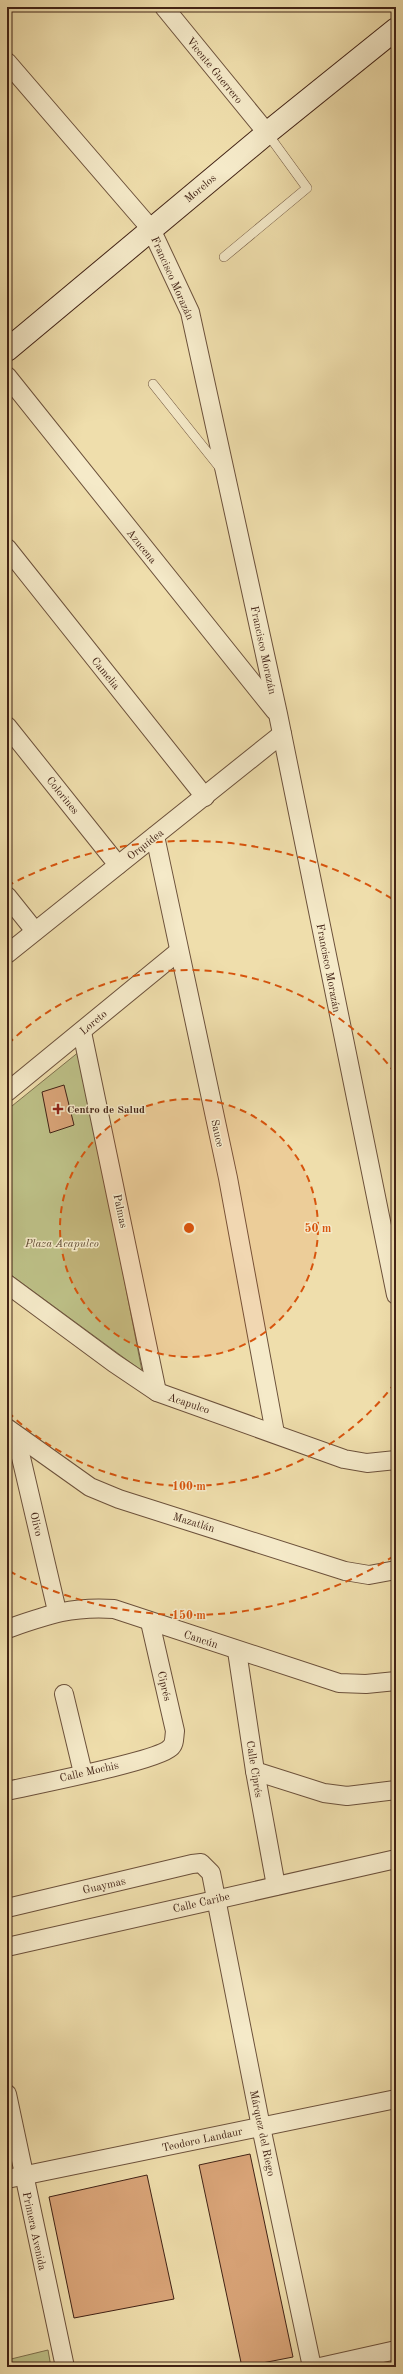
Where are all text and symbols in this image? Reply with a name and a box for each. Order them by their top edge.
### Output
street label: Vicente Guerrero [184,36,244,106]
street label: Morelos [183,173,219,205]
street label: Francisco Morazán [148,235,195,322]
street label: Azucena [124,528,158,567]
street label: Francisco Morazán [248,605,277,696]
street label: Camelia [89,656,121,693]
street label: Colorines [44,775,80,817]
street label: Orquídea [126,827,167,863]
street label: Francisco Morazán [314,923,342,1014]
street label: Loreto [78,1009,110,1038]
marker: Centro de Salud [52,1103,64,1115]
place label: Centro de Salud [67,1105,145,1116]
street label: Sauce [208,1118,225,1148]
street label: Palmas [111,1193,129,1229]
centre of rings [182,1221,196,1235]
text: 50 m [305,1222,332,1235]
park label: Plaza Acapulco [24,1239,99,1250]
street label: Acapulco [166,1392,211,1417]
text: 100 m [172,1481,206,1493]
street label: Olivo [27,1511,44,1537]
street label: Mazatlán [171,1512,216,1535]
text: 150 m [172,1609,206,1622]
street label: Cancún [182,1630,219,1651]
street label: Ciprés [155,1670,172,1703]
street label: Calle Ciprés [244,1740,263,1799]
street label: Calle Mochis [59,1760,120,1785]
street label: Guaymas [82,1876,127,1897]
street label: Calle Caribe [172,1892,231,1915]
street label: Márquez del Riego [247,2089,276,2177]
street label: Teodoro Landaur [161,2126,244,2154]
street label: Primera Avenida [20,2191,47,2272]

